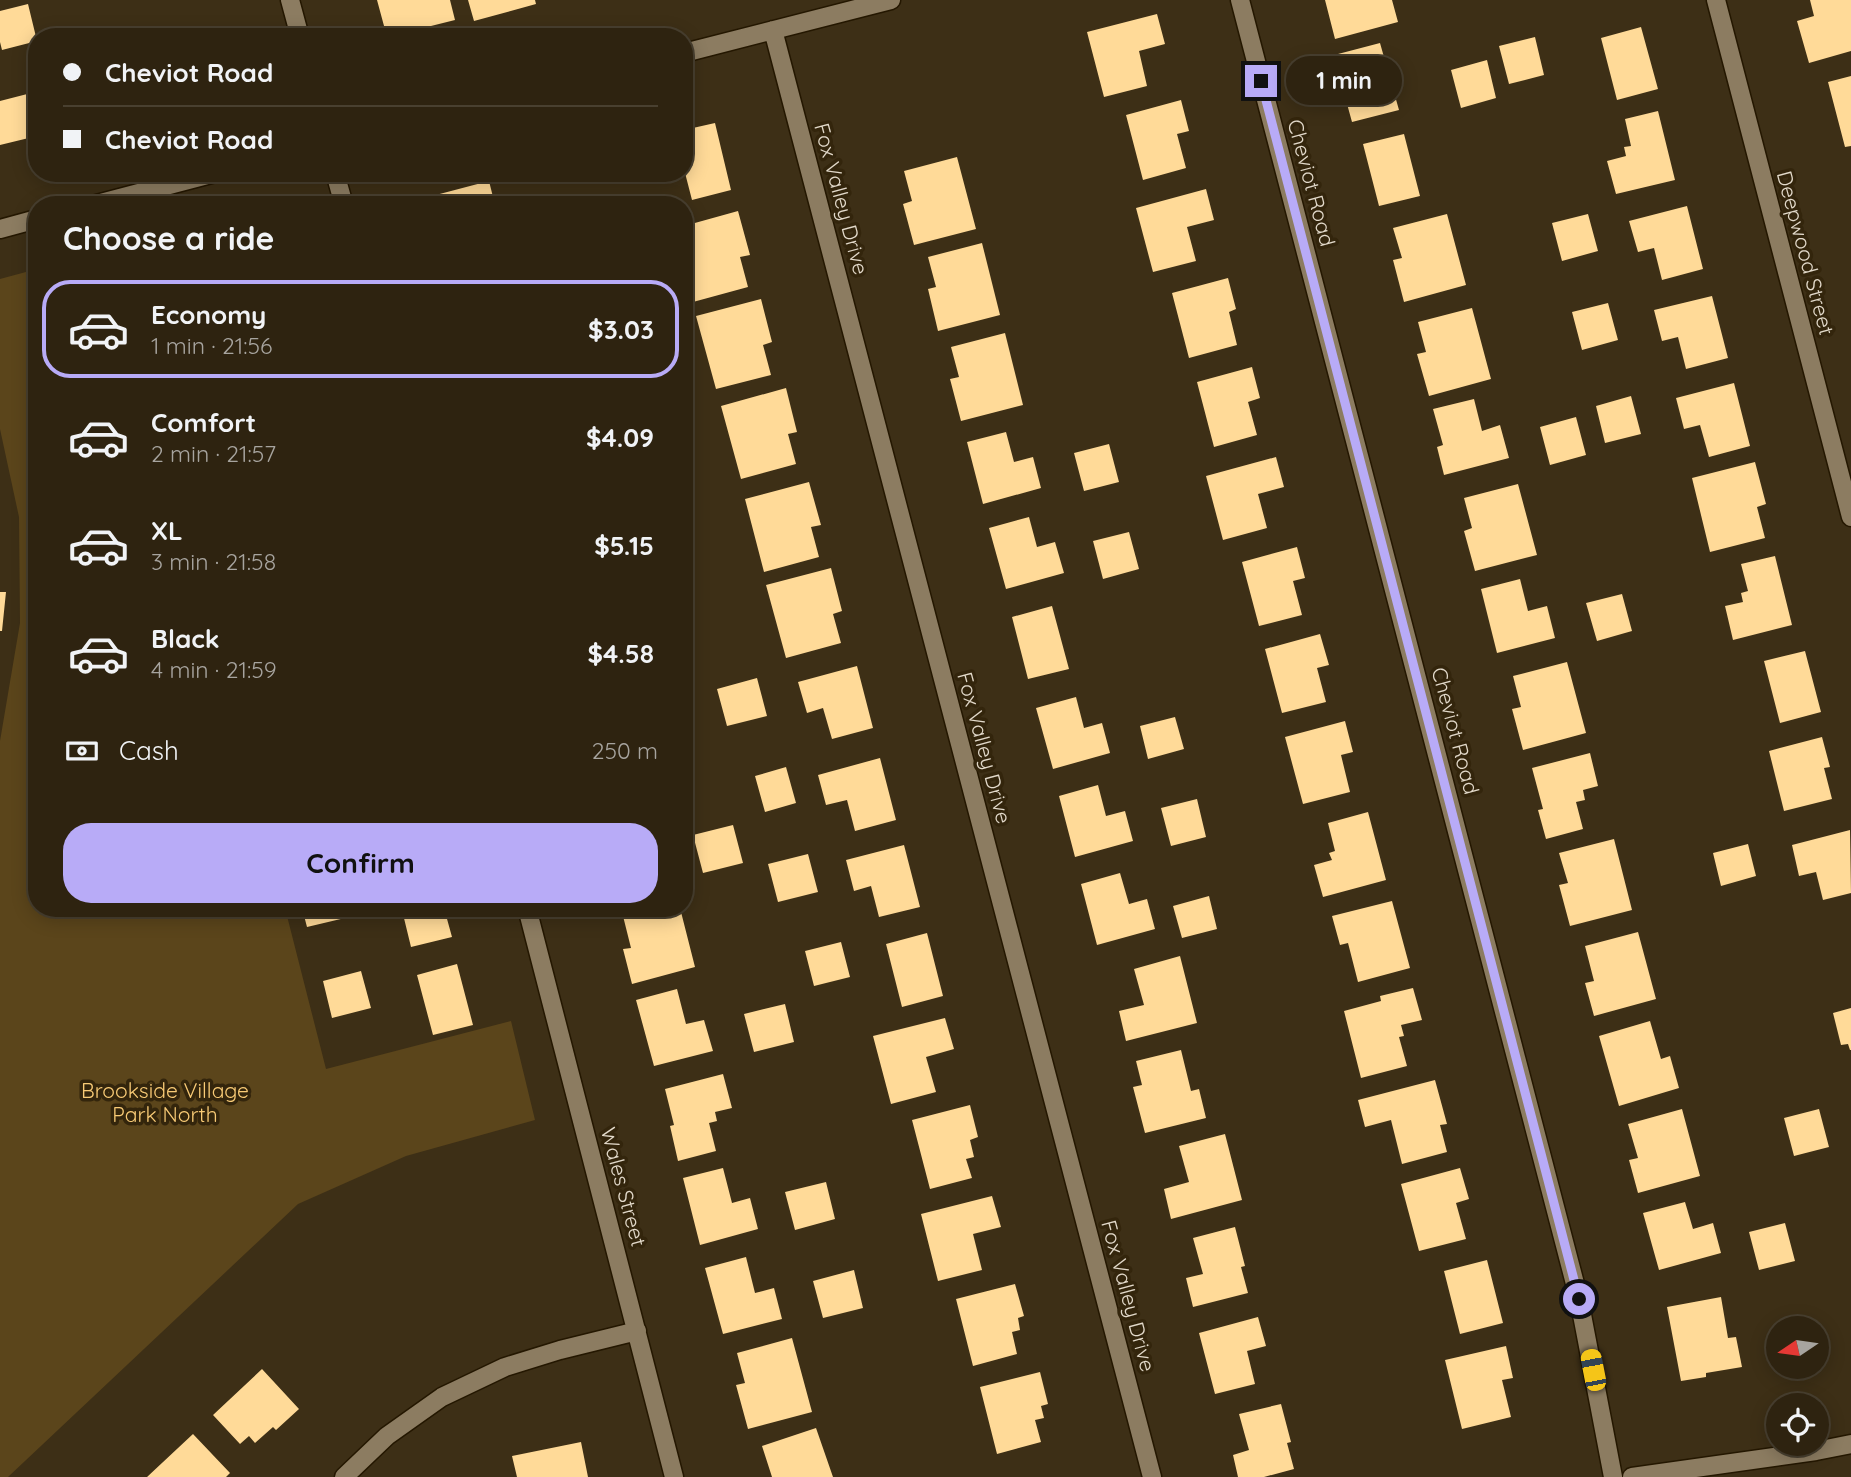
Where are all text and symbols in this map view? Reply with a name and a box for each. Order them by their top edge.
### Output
text: Cheviot Road [105,56,273,89]
callout: 1 min [1286,56,1401,106]
route end [1245,65,1277,97]
text: 1 min [1316,66,1372,95]
street label: Cheviot Road [1283,116,1341,249]
street label: Fox Valley Drive [809,120,875,277]
text: Cheviot Road [105,123,273,156]
street label: Deepwood Street [1772,168,1840,338]
text: Choose a ride [63,218,275,258]
icon: car [67,298,130,361]
text: Economy [151,298,266,331]
text: $3.03 [588,313,654,346]
text: 1 min · 21:56 [151,331,273,360]
icon: car [67,406,130,469]
text: Comfort [151,406,256,439]
text: $4.09 [586,421,654,454]
text: 2 min · 21:57 [151,439,276,468]
icon: car [67,514,130,577]
text: XL [151,514,183,547]
text: $5.15 [594,529,654,562]
text: 3 min · 21:58 [151,547,276,576]
icon: car [67,622,130,685]
text: Black [151,622,220,655]
text: $4.58 [587,637,654,670]
text: 4 min · 21:59 [151,655,277,684]
street label: Cheviot Road [1427,664,1485,797]
street label: Fox Valley Drive [952,669,1018,826]
icon: cash [63,732,101,770]
text: Cash [119,734,179,767]
text: 250 m [592,736,658,765]
button: Confirm [63,823,658,903]
park label: Brookside Village Park North [81,1077,249,1127]
street label: Wales Street [596,1124,652,1249]
street label: Fox Valley Drive [1096,1217,1162,1374]
route start [1563,1283,1595,1315]
north arrow [1766,1316,1829,1379]
map controls [1766,1316,1829,1456]
car [1579,1347,1608,1393]
button: locate [1766,1393,1829,1456]

